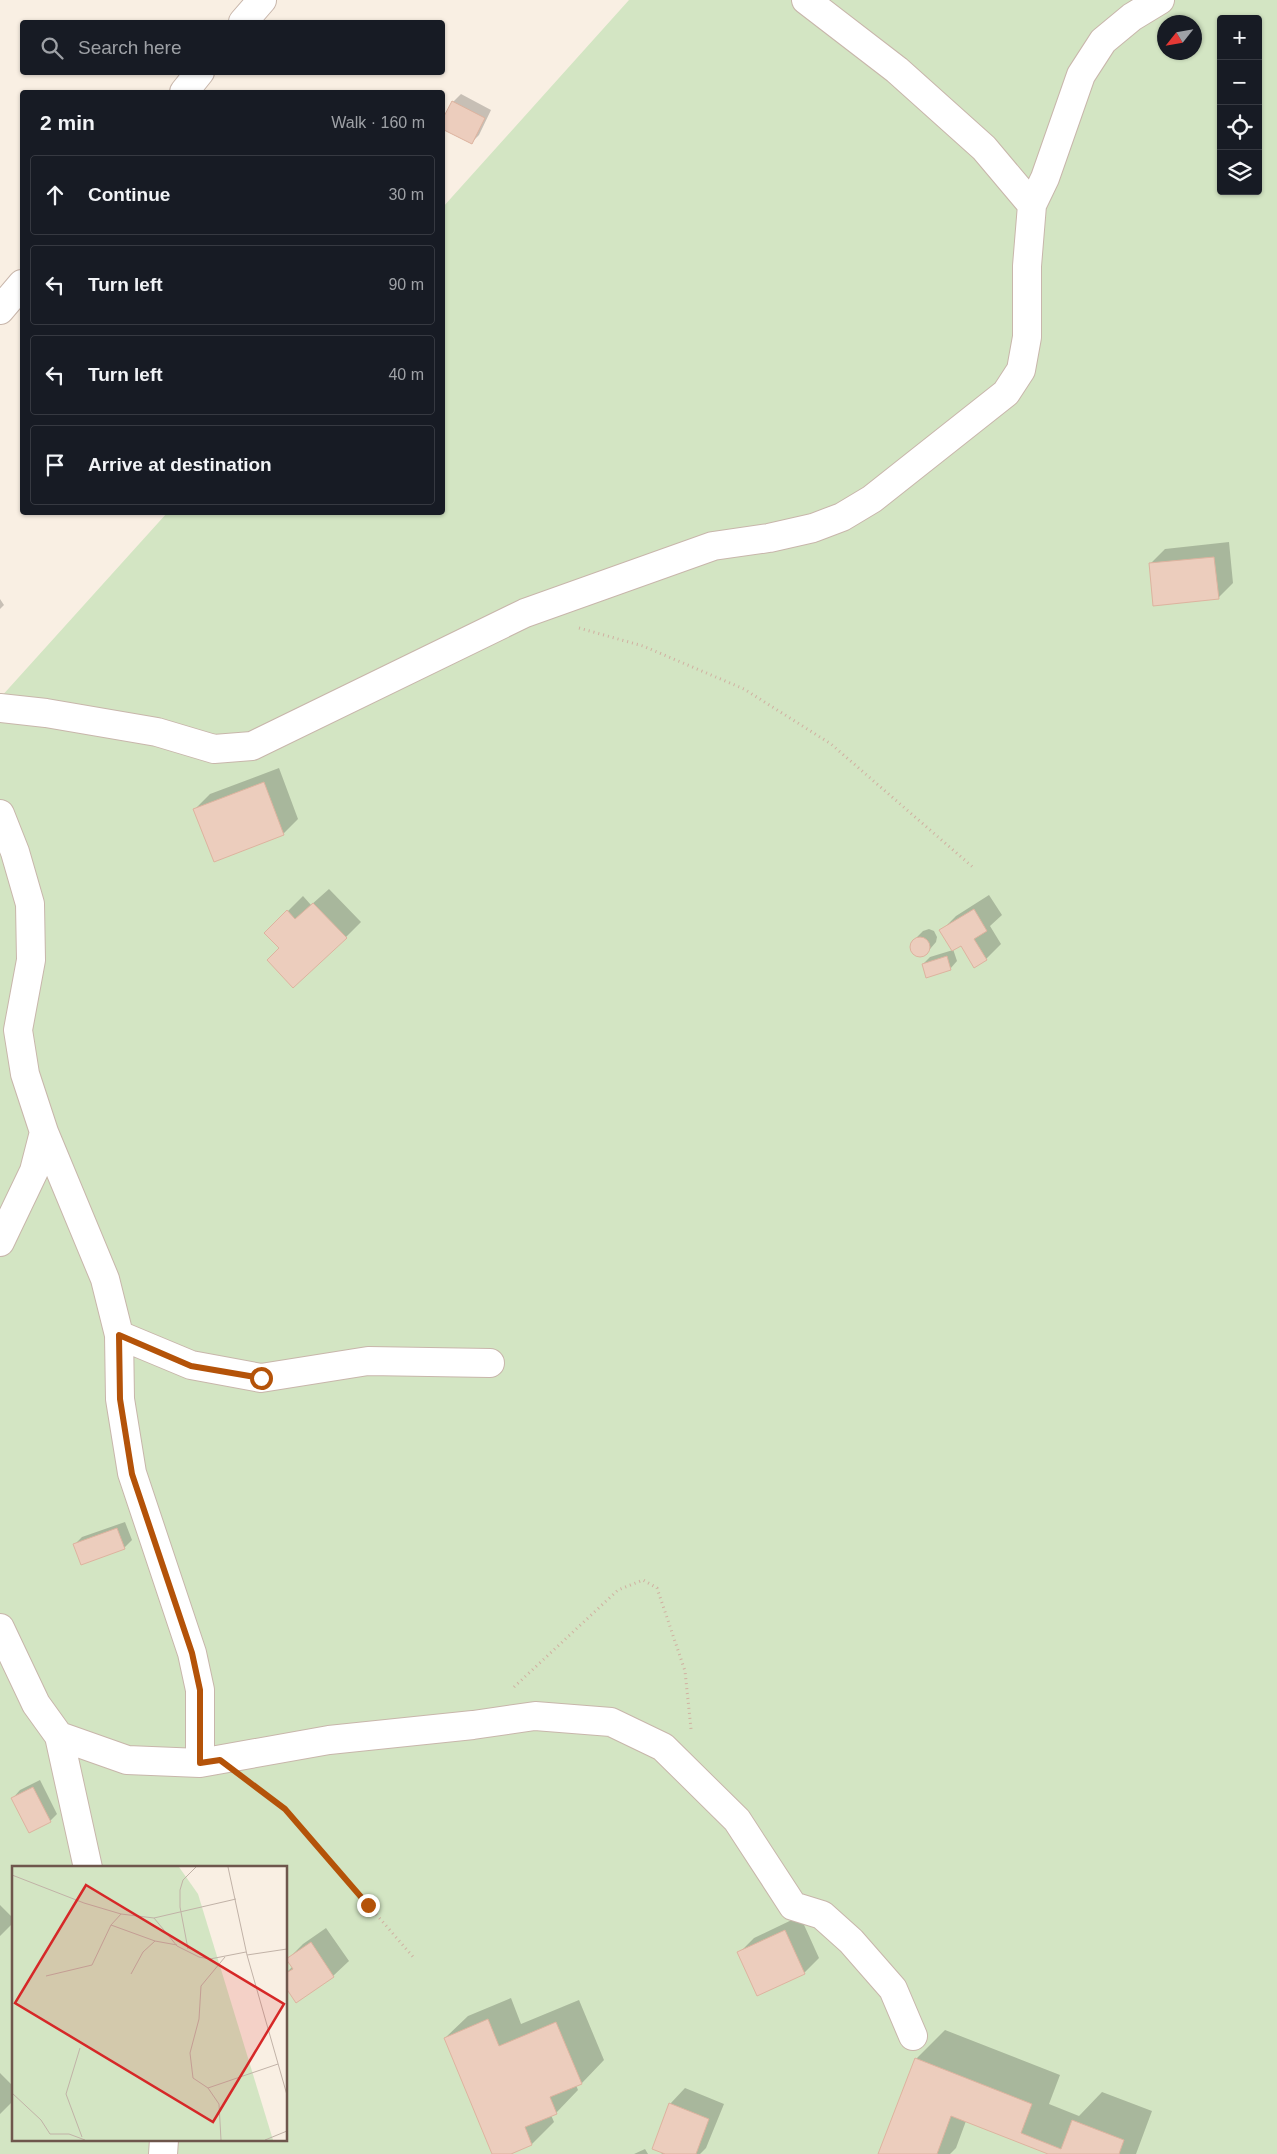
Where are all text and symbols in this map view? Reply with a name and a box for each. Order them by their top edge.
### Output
north arrow [1157,15,1202,60]
map controls [1217,15,1262,195]
button: + [1217,15,1262,60]
search box [20,20,445,75]
icon: search [38,34,66,62]
text: Search here [78,37,182,58]
button: − [1217,60,1262,105]
button: locate [1217,105,1262,150]
text: 2 min [40,111,95,134]
text: Walk · 160 m [331,114,425,131]
button: layers [1217,150,1262,195]
icon: ahead [41,181,69,209]
text: Continue [88,184,170,205]
text: 30 m [388,186,424,203]
icon: left [41,271,69,299]
text: Turn left [88,274,163,295]
text: 90 m [388,276,424,293]
icon: left [41,361,69,389]
text: Turn left [88,364,163,385]
text: 40 m [388,366,424,383]
icon: arrive [41,451,69,479]
text: Arrive at destination [88,454,272,475]
route start [250,1367,273,1390]
inset map [12,1866,288,2142]
route end [357,1894,380,1917]

